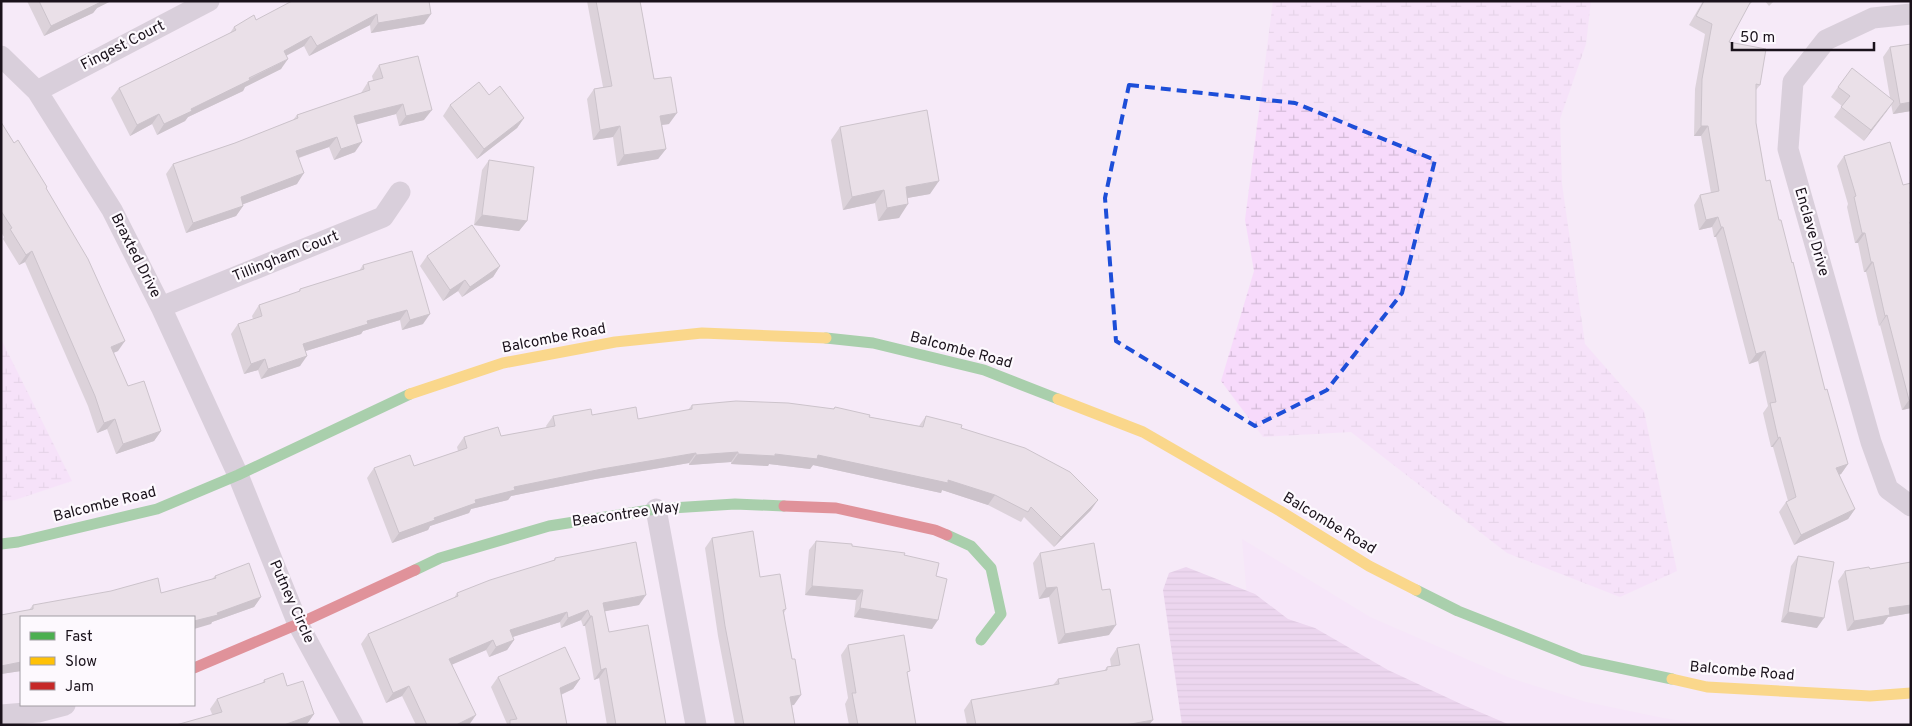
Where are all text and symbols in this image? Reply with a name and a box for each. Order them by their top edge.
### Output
street label: Fingest Court [78,17,168,75]
scale bar [1732,20,1874,52]
text: 50 m [1740,29,1775,48]
street label: Enclave Drive [1789,185,1833,279]
street label: Braxted Drive [106,210,164,302]
street label: Tillingham Court [230,227,342,287]
street label: Balcombe Road [500,320,608,358]
street label: Balcombe Road [908,328,1014,374]
street label: Balcombe Road [52,483,158,527]
street label: Balcombe Road [1279,489,1379,559]
street label: Beacontree Way [571,498,681,532]
street label: Putney Circle [264,557,318,647]
legend [20,616,195,706]
text: Fast [65,628,93,647]
text: Slow [65,653,97,672]
street label: Balcombe Road [1689,658,1795,686]
text: Jam [65,678,94,697]

